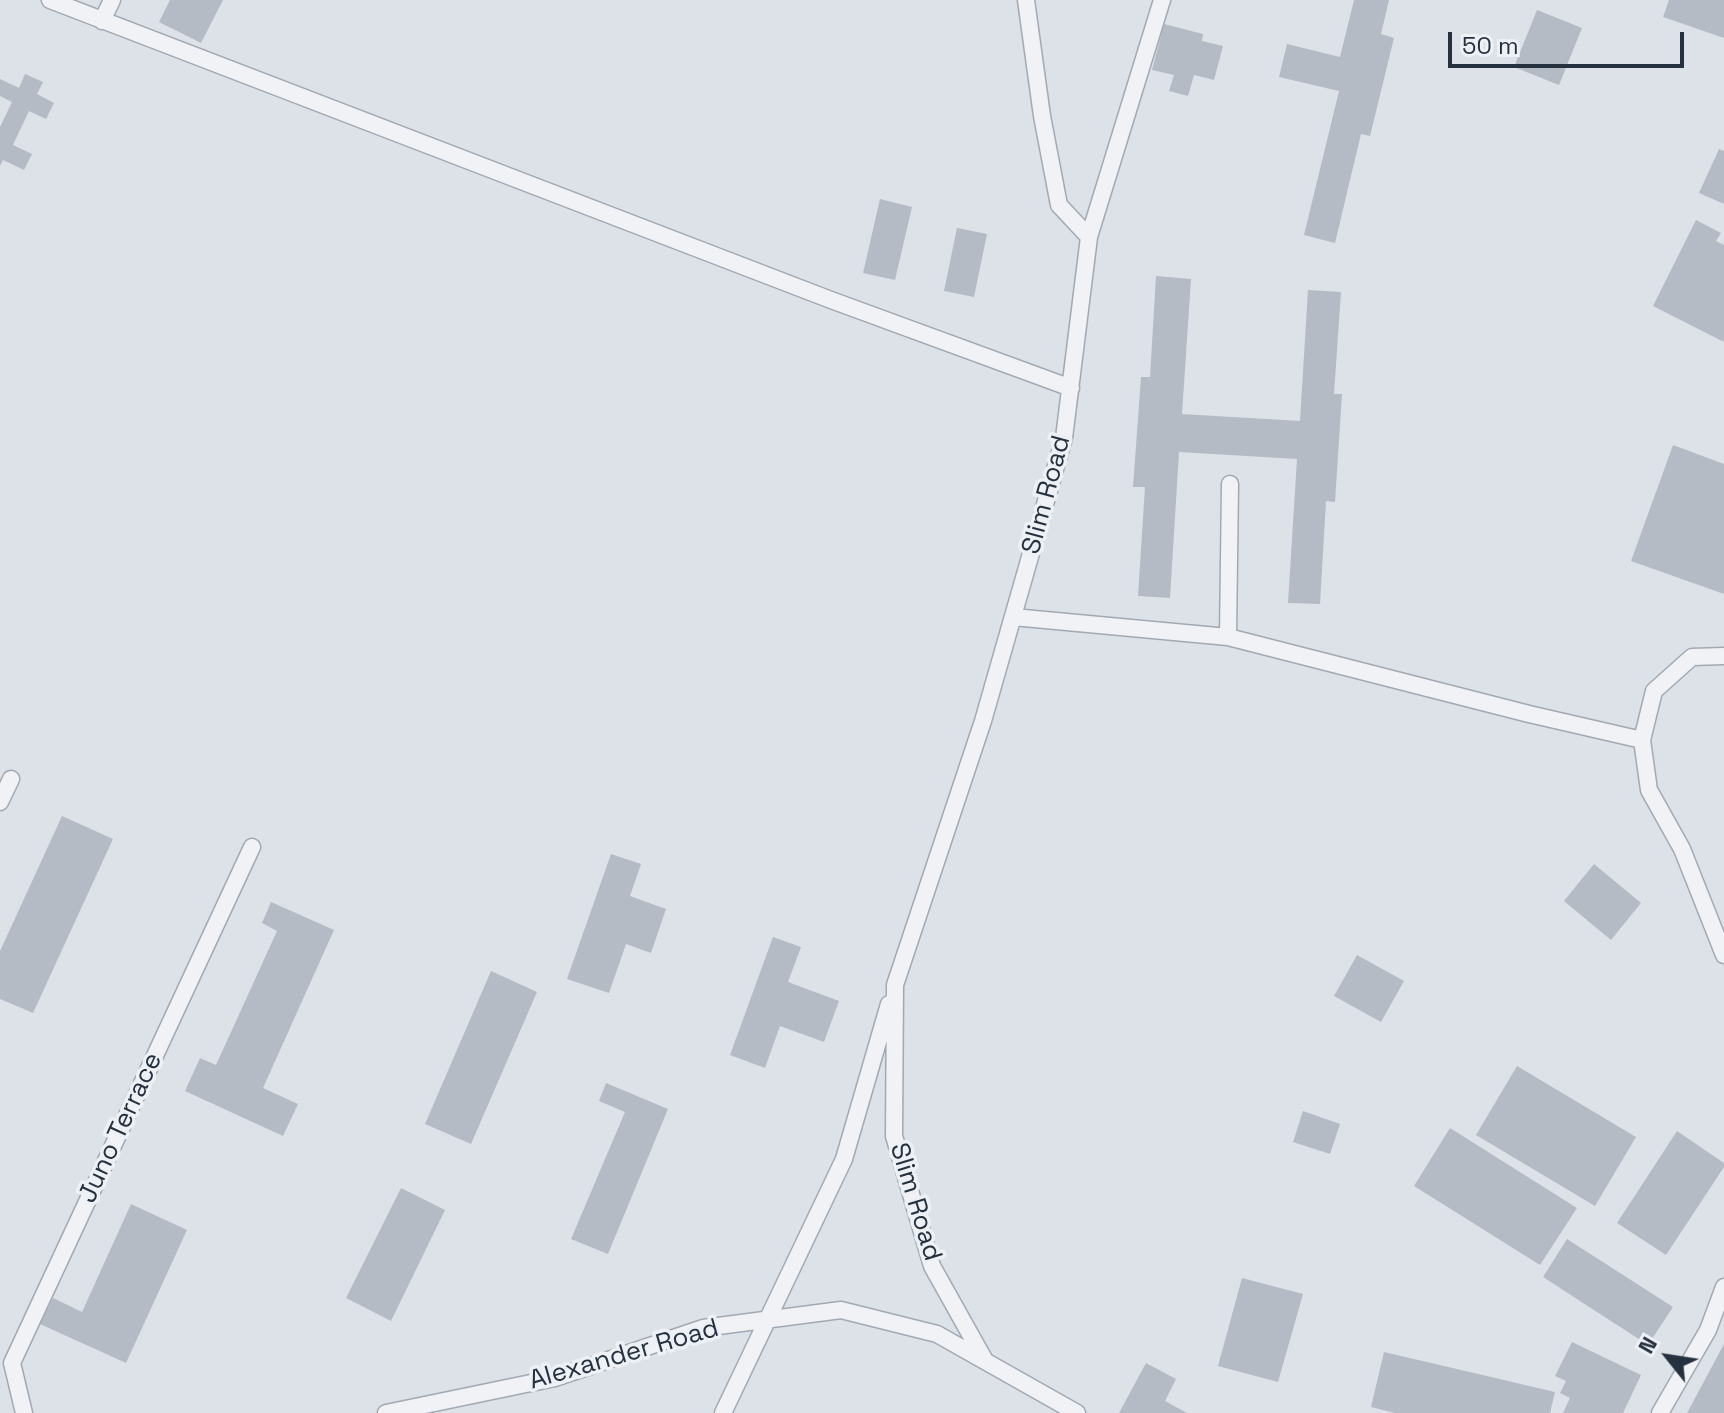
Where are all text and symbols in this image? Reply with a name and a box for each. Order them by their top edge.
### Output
scale bar [1452,16,1688,66]
text: 50 m [1462,30,1519,61]
street label: Slim Road [1016,432,1078,558]
street label: Juno Terrace [73,1048,169,1208]
street label: Slim Road [882,1139,948,1265]
street label: Alexander Road [526,1313,722,1397]
north arrow [1628,1317,1708,1397]
text: N [1631,1332,1663,1358]

